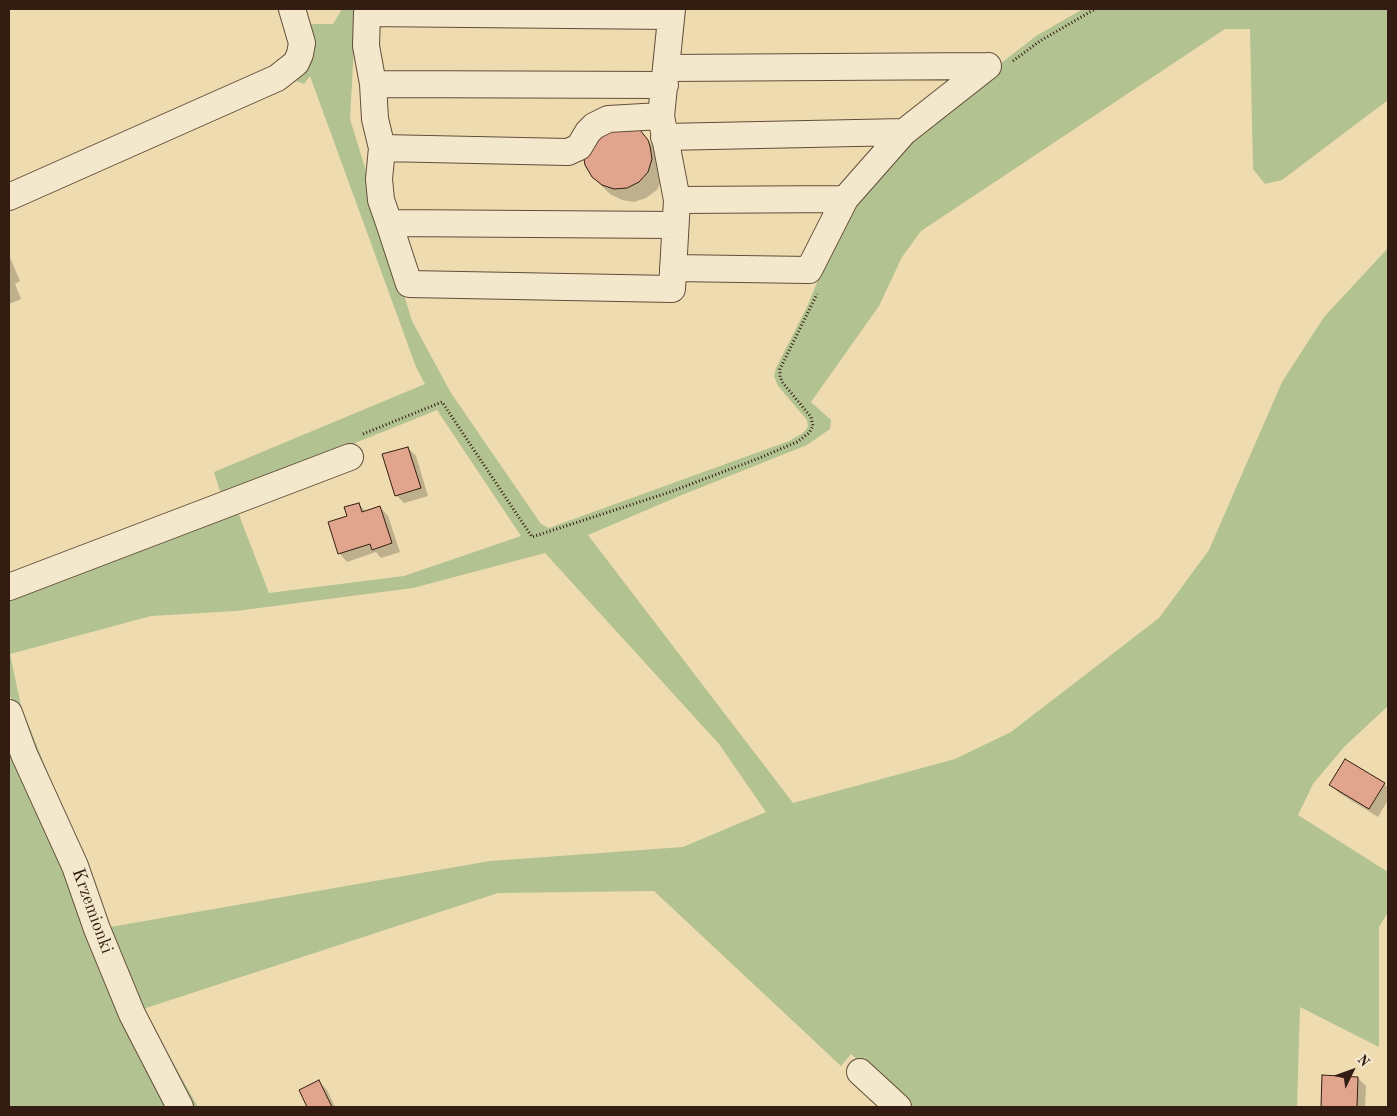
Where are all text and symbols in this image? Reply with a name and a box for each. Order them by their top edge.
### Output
street label: Krzemionki [67,865,117,957]
north arrow [1327,1046,1377,1096]
text: N [1354,1052,1372,1070]

